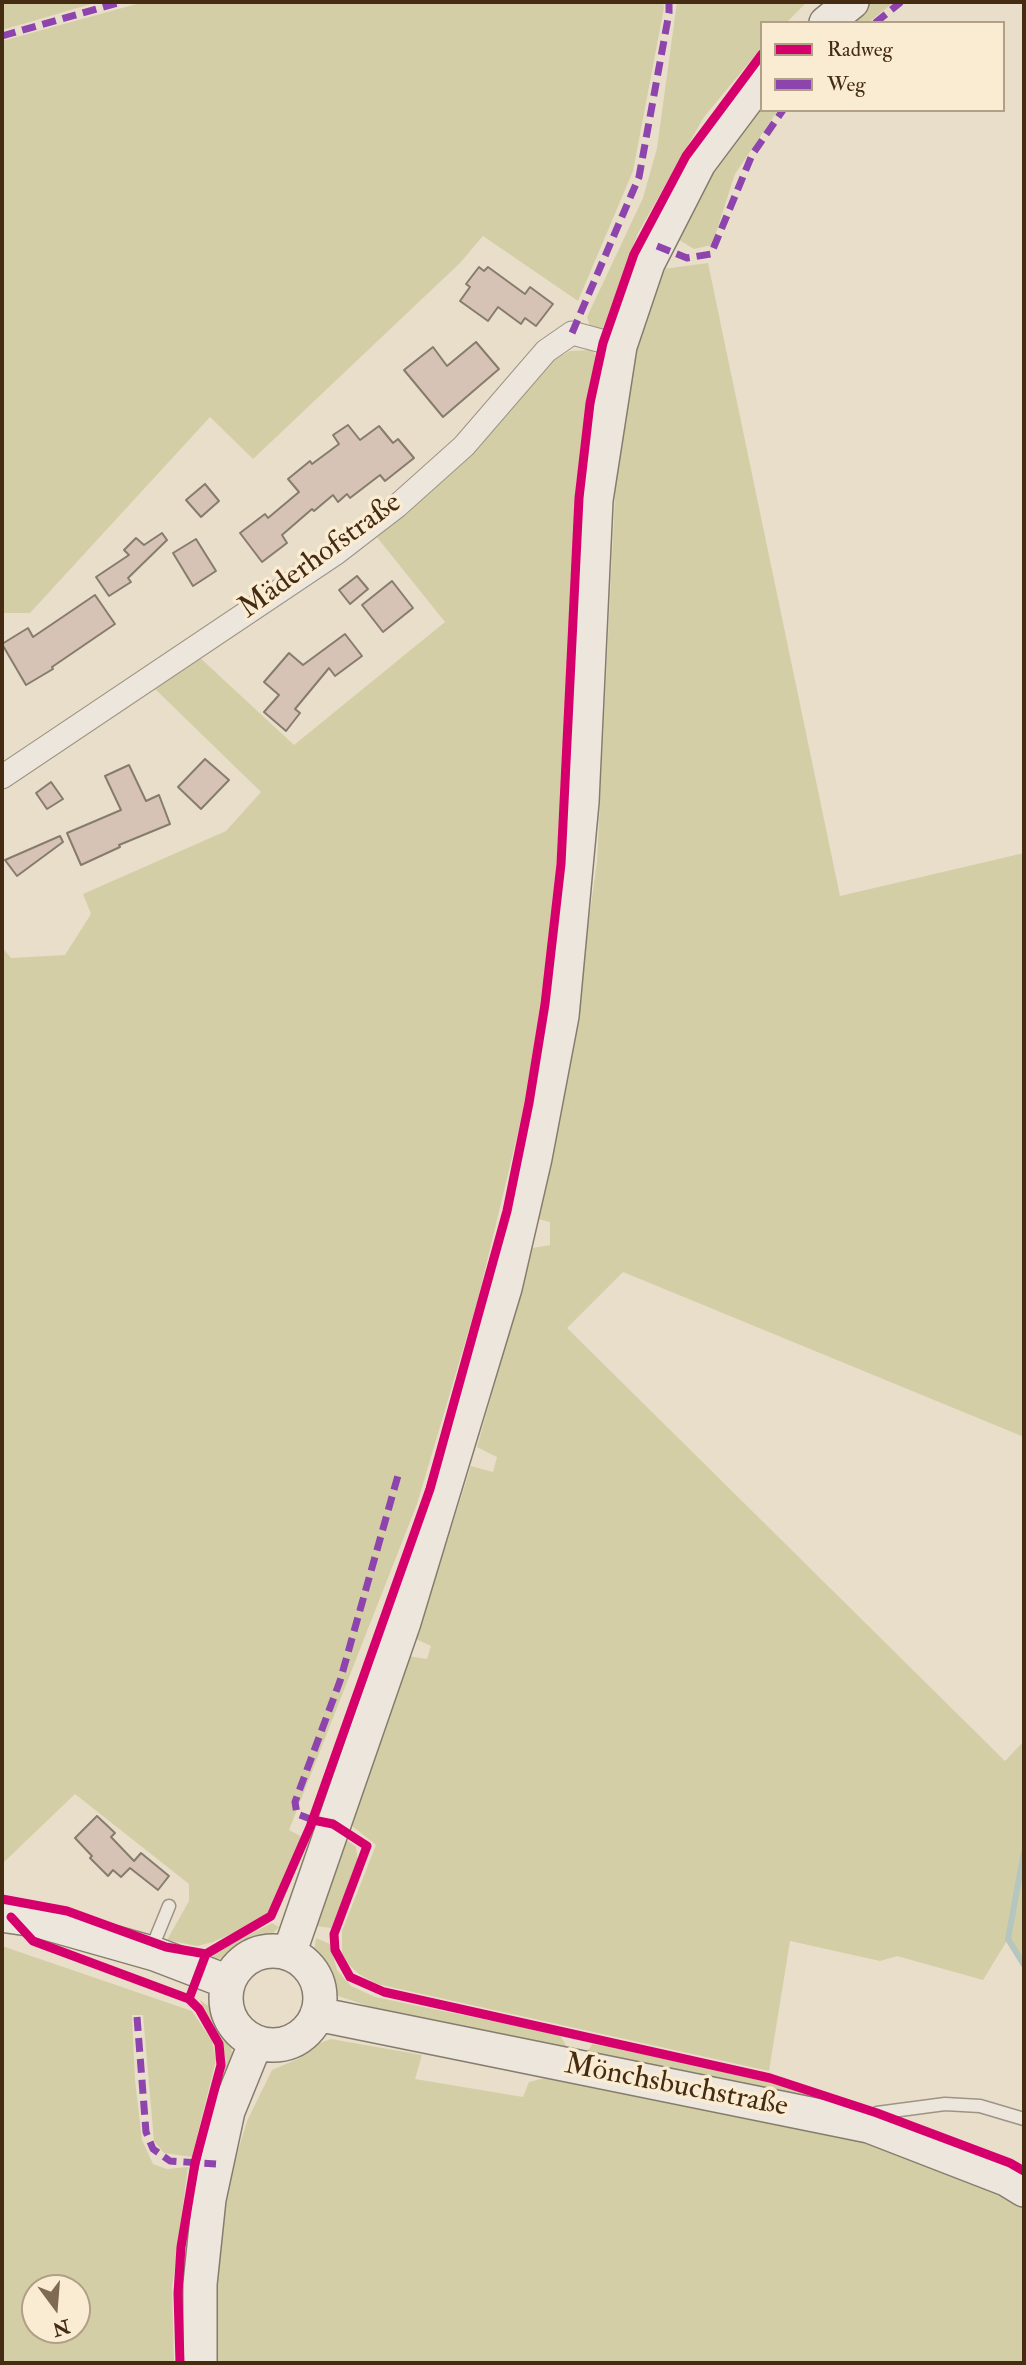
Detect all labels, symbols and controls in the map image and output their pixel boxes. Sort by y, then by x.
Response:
legend [760,21,1005,112]
text: Radweg [827,36,893,63]
text: Weg [827,71,866,98]
street label: Mäderhofstraße [233,486,409,628]
street label: Mönchsbuchstraße [561,2048,791,2126]
north arrow [21,2274,91,2344]
text: N [50,2313,73,2341]

